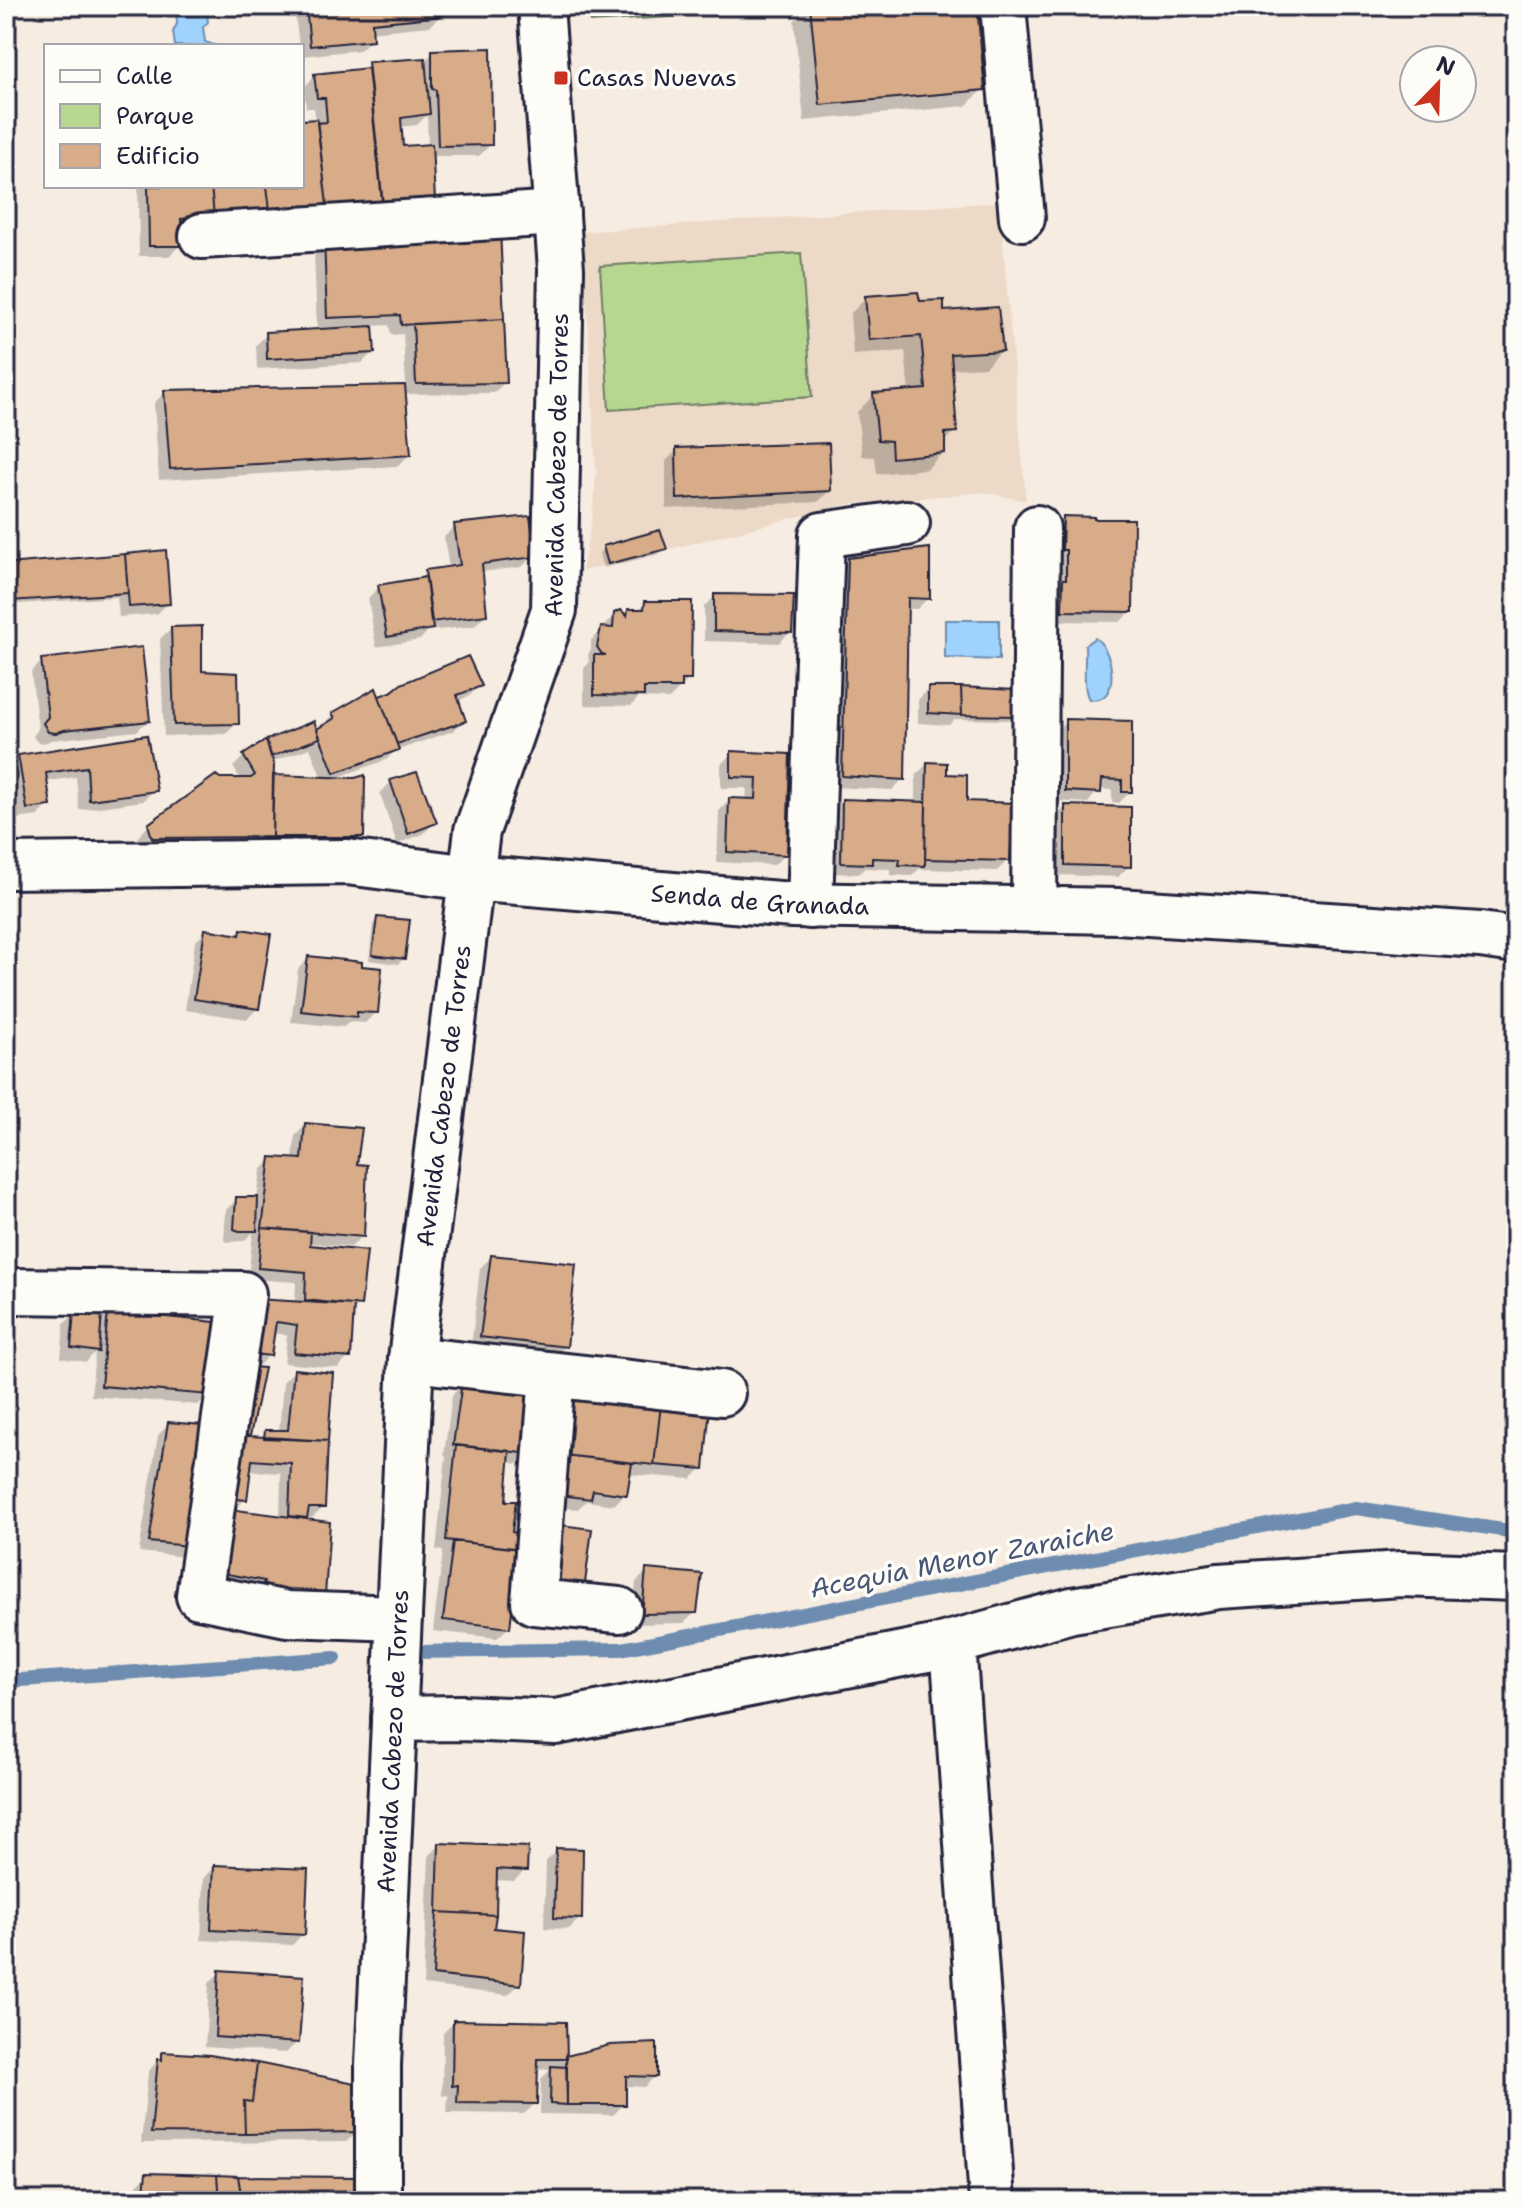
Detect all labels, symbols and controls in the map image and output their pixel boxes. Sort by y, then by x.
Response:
legend [44,44,304,188]
north arrow [1398,44,1478,124]
text: N [1432,49,1459,83]
text: Calle [116,60,173,92]
place label: Casas Nuevas [577,62,737,94]
marker: Casas Nuevas [552,69,570,87]
text: Parque [116,100,195,132]
text: Edificio [116,140,200,172]
street label: Avenida Cabezo de Torres [538,313,576,617]
street label: Senda de Granada [650,877,869,922]
street label: Avenida Cabezo de Torres [409,943,479,1249]
water label: Acequia Menor Zaraiche [807,1512,1117,1606]
street label: Avenida Cabezo de Torres [370,1589,416,1894]

